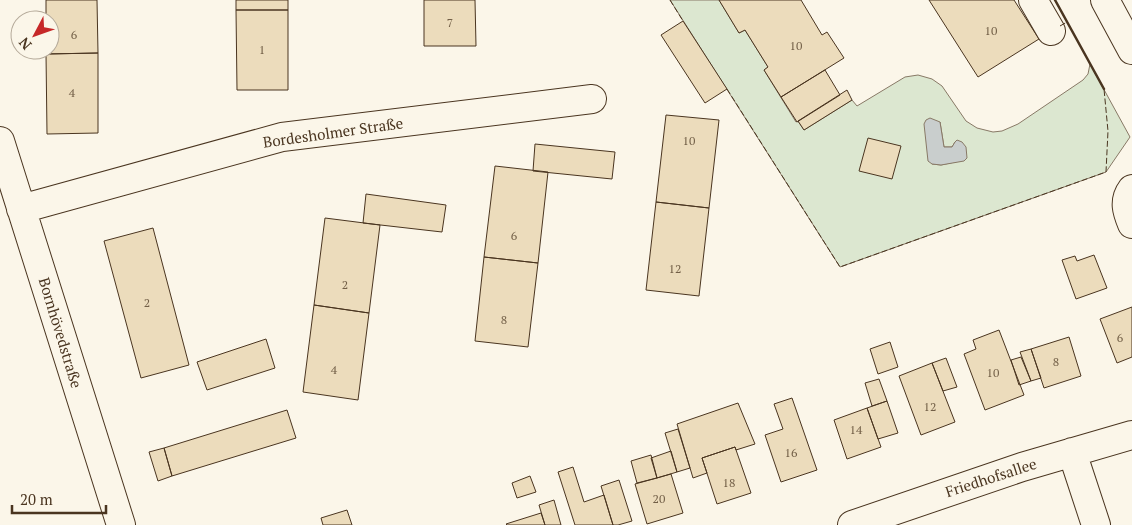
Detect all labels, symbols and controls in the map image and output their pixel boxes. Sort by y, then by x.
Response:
north arrow [10,10,60,60]
house number: 7 [447,15,453,30]
house number: 10 [985,23,997,38]
house number: 6 [71,27,78,42]
text: N [14,33,35,54]
house number: 10 [790,38,802,53]
house number: 1 [259,42,265,57]
house number: 4 [69,85,76,100]
street label: Bordesholmer Straße [262,112,404,152]
house number: 10 [683,133,695,148]
house number: 6 [511,228,518,243]
house number: 12 [669,261,681,276]
street label: Bornhövedstraße [35,275,87,390]
house number: 2 [342,277,348,292]
house number: 2 [144,295,150,310]
house number: 8 [501,312,507,327]
house number: 6 [1117,330,1124,345]
house number: 8 [1053,354,1059,369]
house number: 4 [331,362,338,377]
house number: 10 [987,365,999,380]
house number: 12 [924,399,936,414]
house number: 14 [850,422,863,437]
house number: 16 [785,445,798,460]
street label: Friedhofsallee [943,453,1039,501]
house number: 18 [723,475,735,490]
scale bar [12,482,106,514]
text: 20 m [20,489,53,509]
house number: 20 [653,491,665,506]

